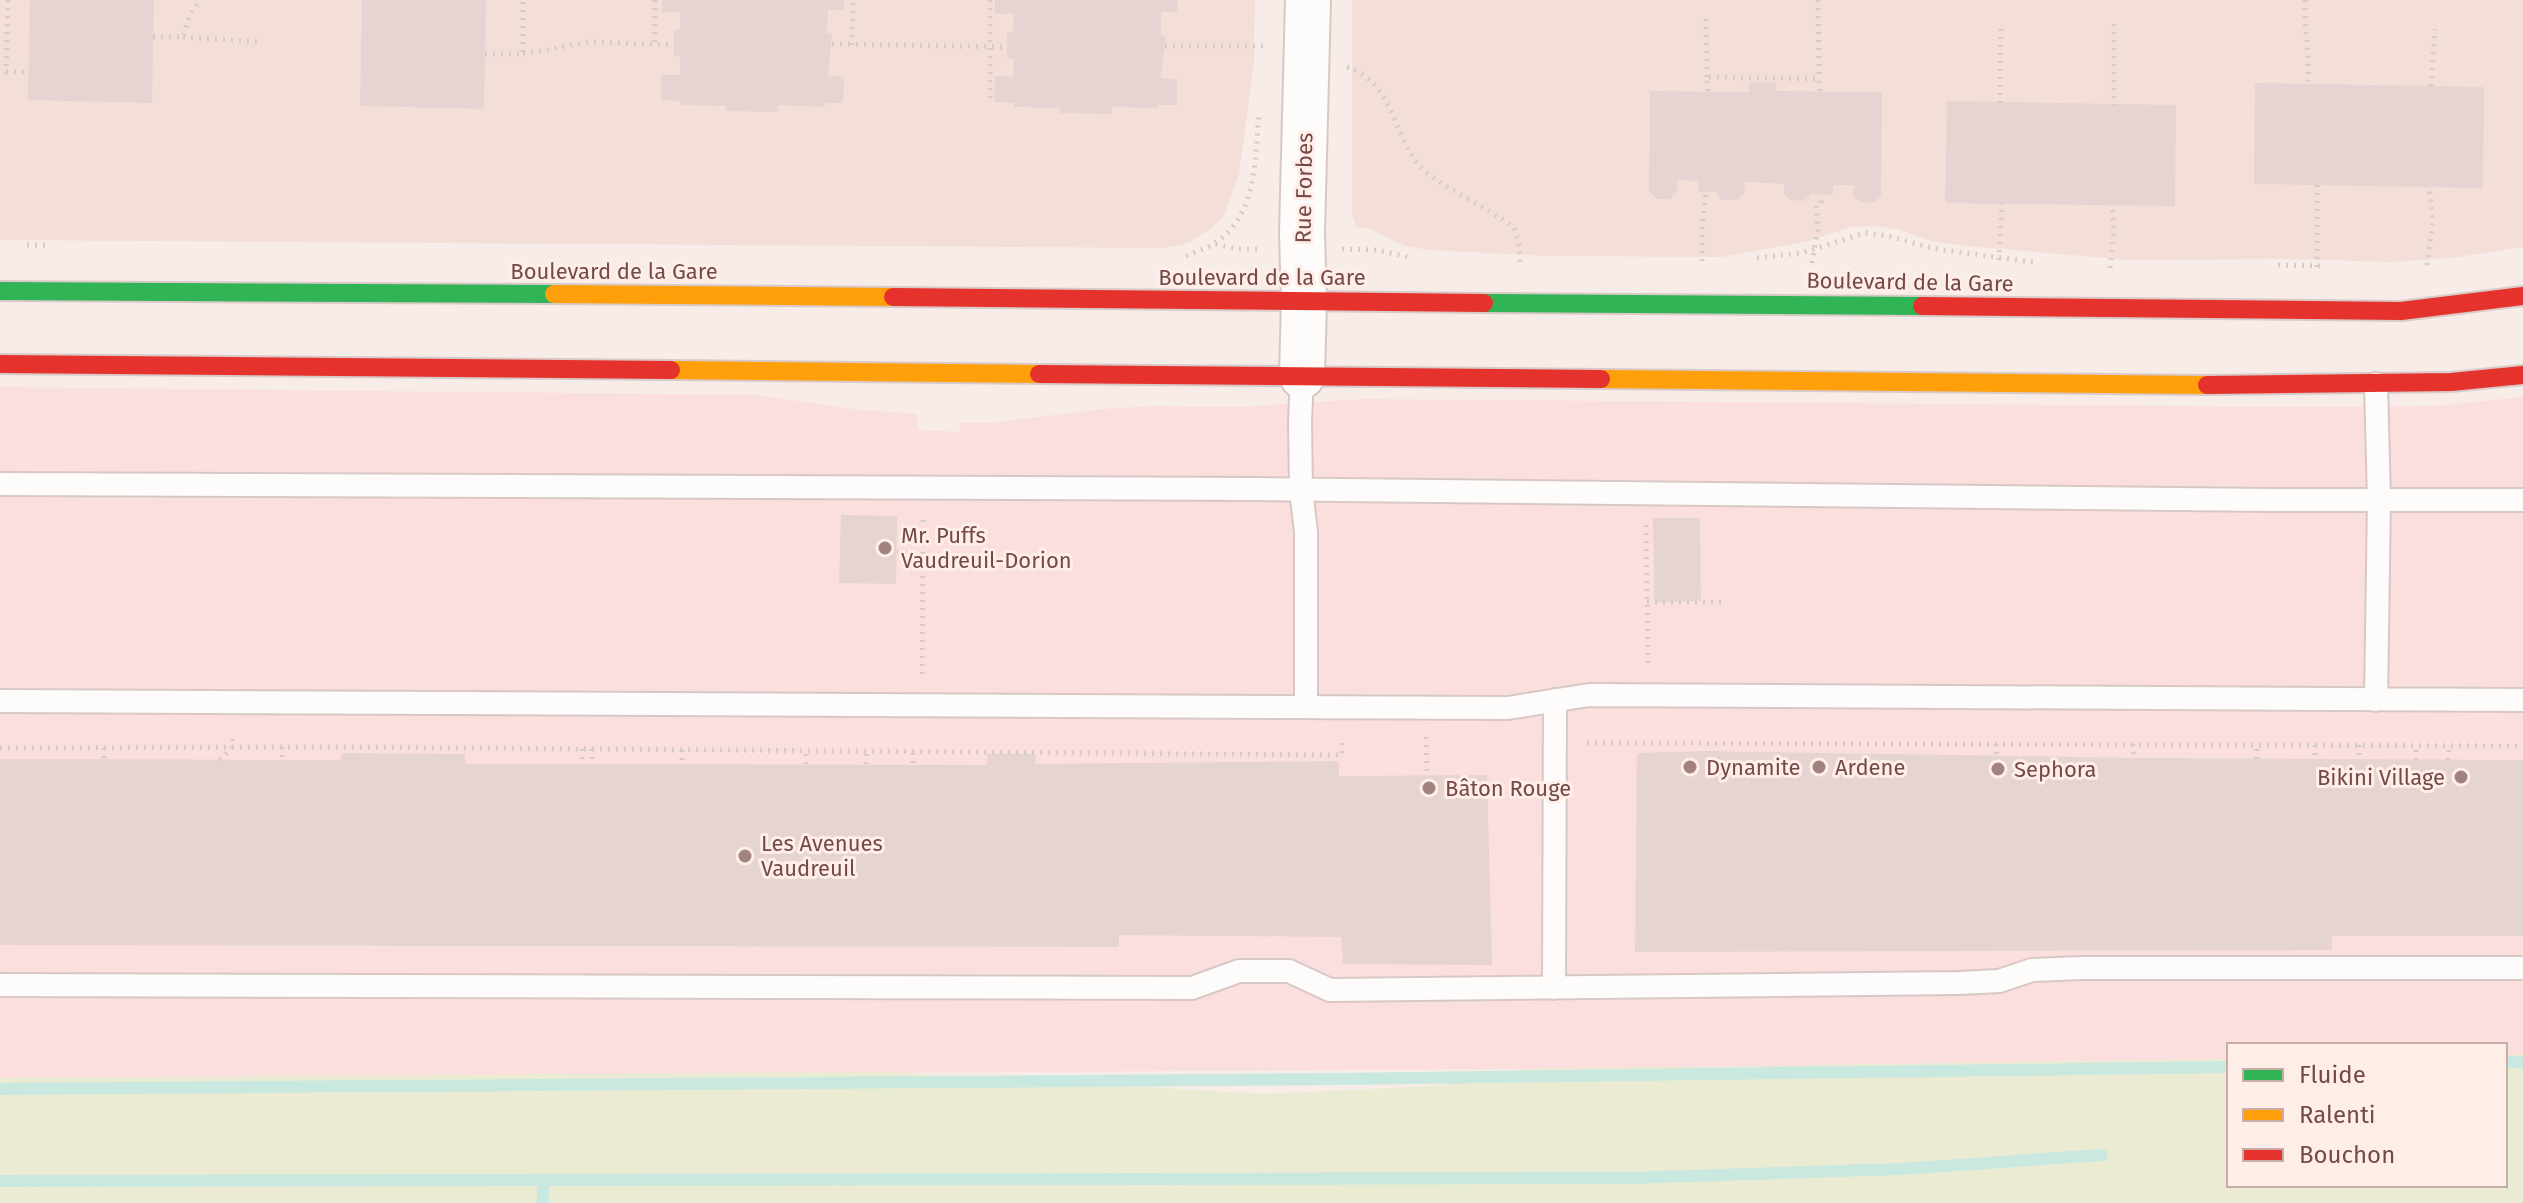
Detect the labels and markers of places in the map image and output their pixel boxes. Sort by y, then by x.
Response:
place label: Mr. Puffs Vaudreuil-Dorion [901,522,1072,574]
marker: Mr. Puffs Vaudreuil-Dorion [876,539,894,557]
place label: Dynamite [1706,754,1801,781]
place label: Ardene [1835,754,1905,781]
place label: Sephora [2014,756,2096,783]
marker: Dynamite [1681,758,1699,776]
marker: Ardene [1810,758,1828,776]
marker: Sephora [1989,760,2007,778]
place label: Bikini Village [2317,764,2445,791]
marker: Bikini Village [2452,768,2470,786]
place label: Bâton Rouge [1445,775,1571,802]
marker: Bâton Rouge [1420,779,1438,797]
place label: Les Avenues Vaudreuil [761,830,883,882]
marker: Les Avenues Vaudreuil [736,847,754,865]

